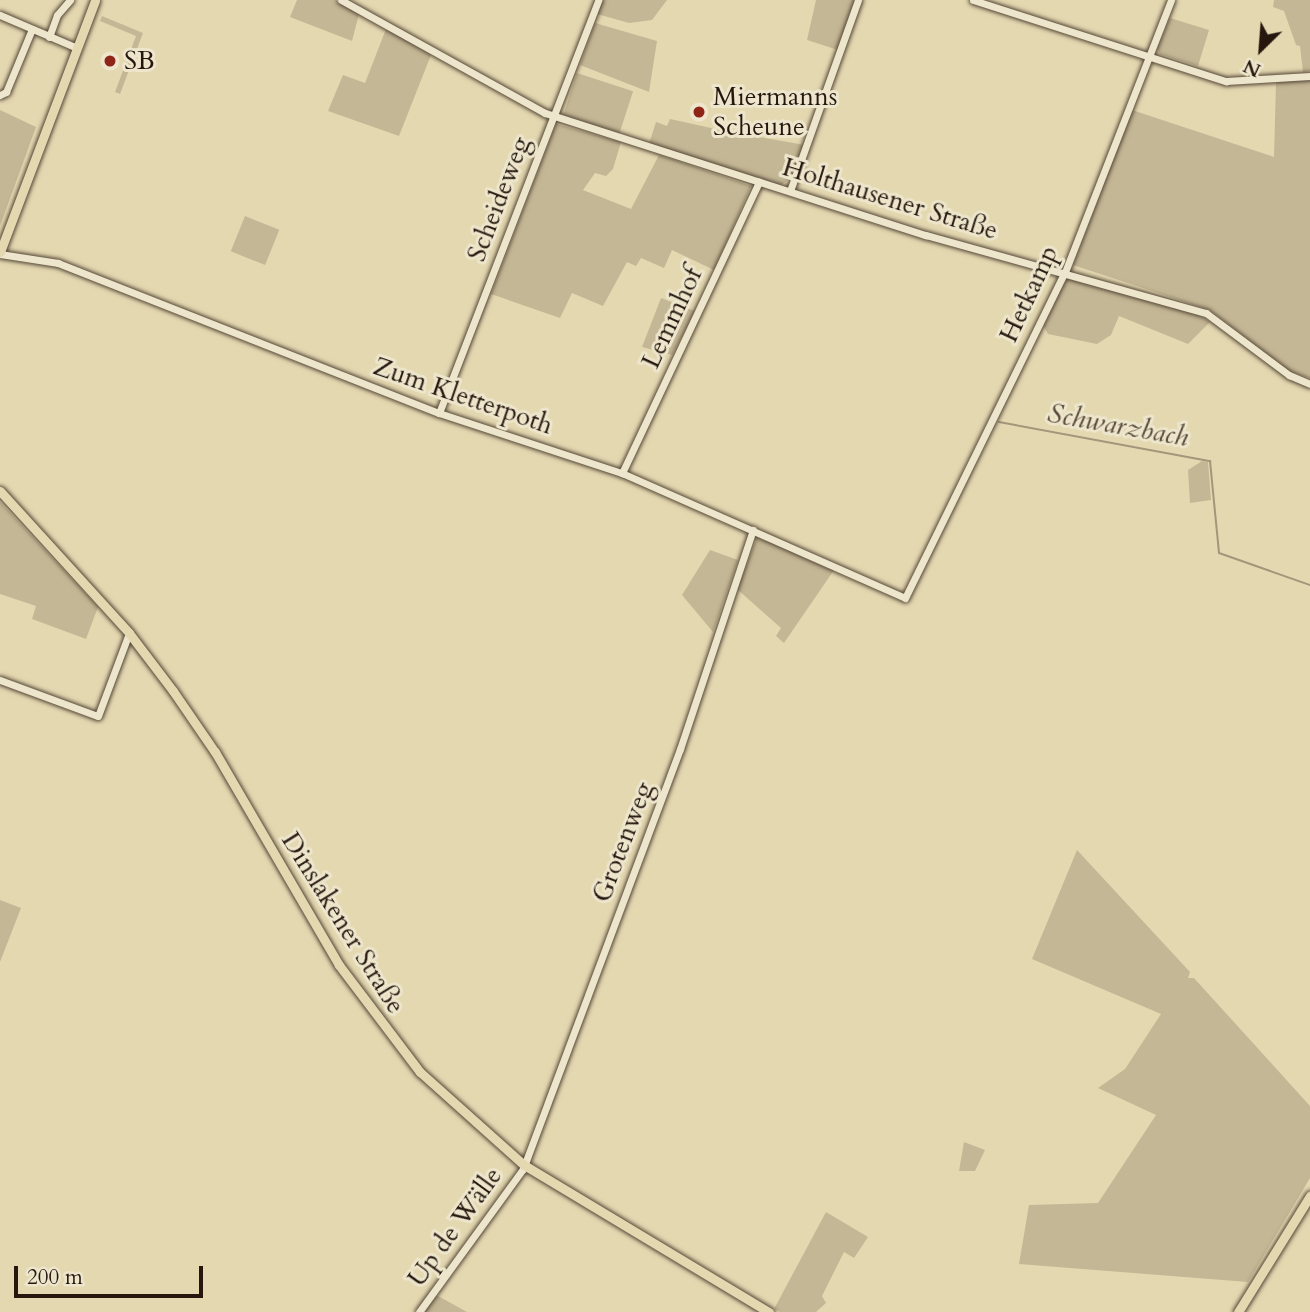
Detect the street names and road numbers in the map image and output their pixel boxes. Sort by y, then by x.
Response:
street label: Scheideweg [461,132,537,266]
street label: Holthausener Straße [779,151,1001,247]
street label: Hetkamp [993,241,1065,347]
street label: Lemmhof [635,263,709,373]
street label: Zum Kletterpoth [369,351,557,441]
street label: Grotenweg [586,778,660,906]
street label: Dinslakener Straße [275,827,411,1019]
street label: Up de Wälle [401,1161,509,1293]

